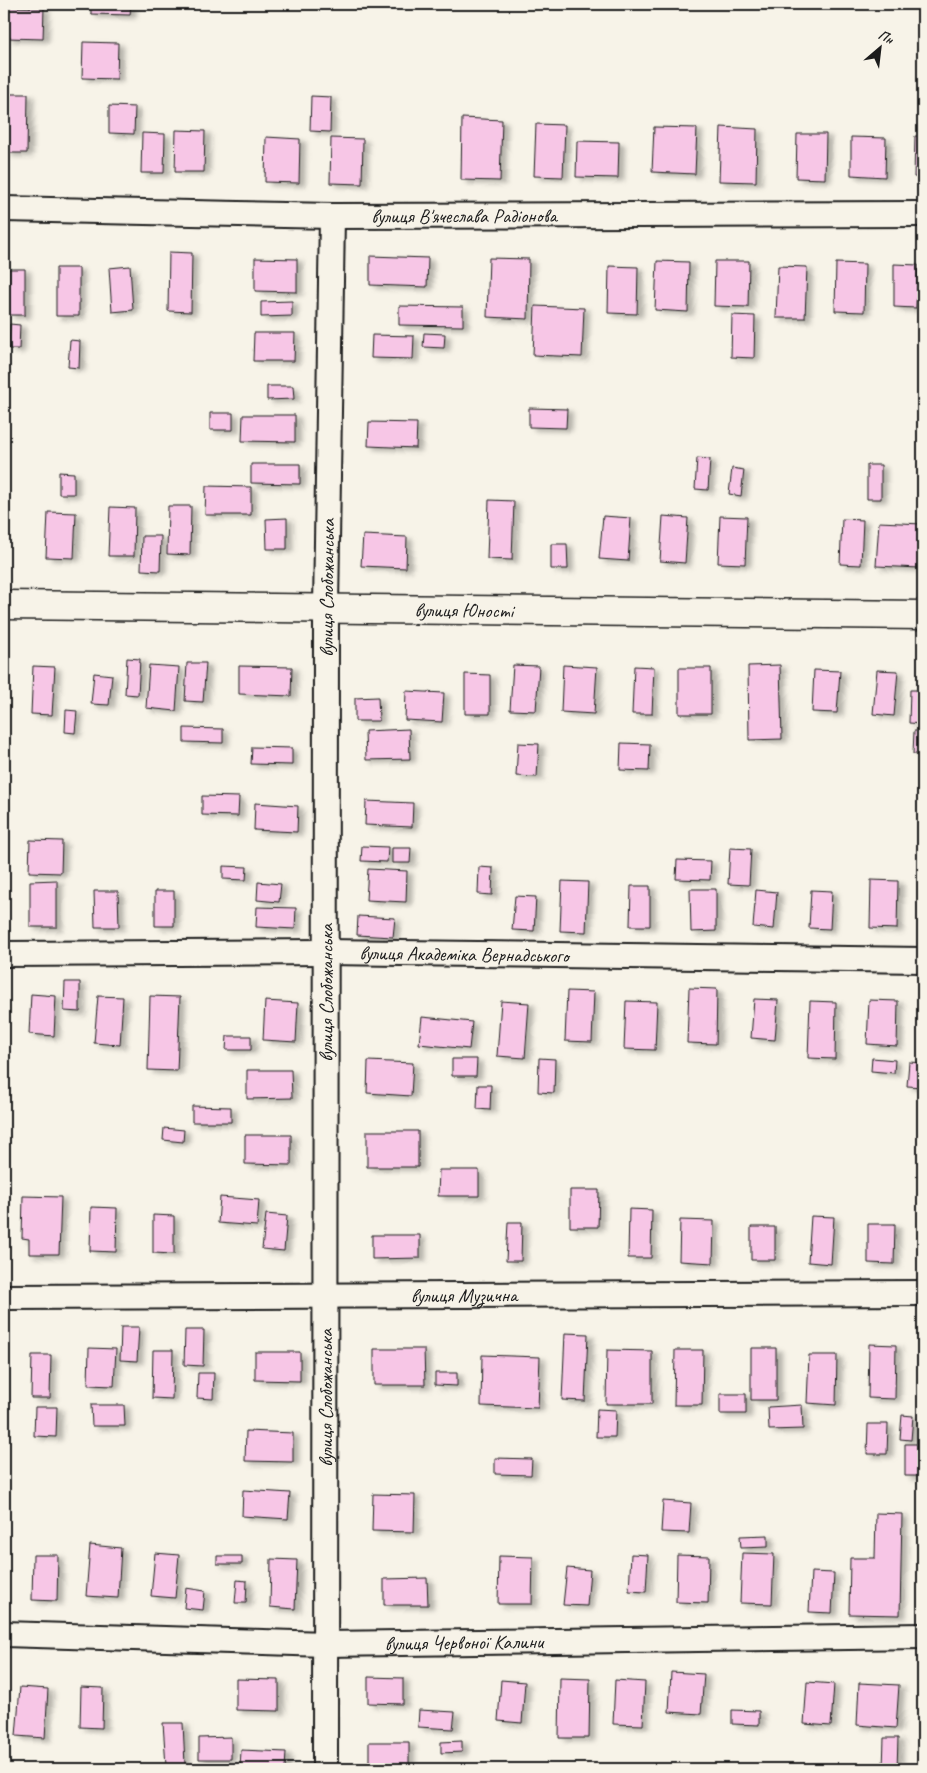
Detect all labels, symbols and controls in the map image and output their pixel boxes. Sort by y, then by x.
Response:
north arrow [854,22,904,72]
text: Пн [875,26,897,48]
street label: вулиця В'ячеслава Радіонова [371,203,558,229]
street label: вулиця Слобожанська [314,517,340,657]
street label: вулиця Юності [414,597,516,624]
street label: вулиця Слобожанська [314,923,339,1062]
street label: вулиця Академіка Вернадського [359,940,571,968]
street label: вулиця Музична [411,1283,519,1309]
street label: вулиця Слобожанська [313,1328,338,1467]
street label: вулиця Червоної Калини [385,1629,545,1656]

